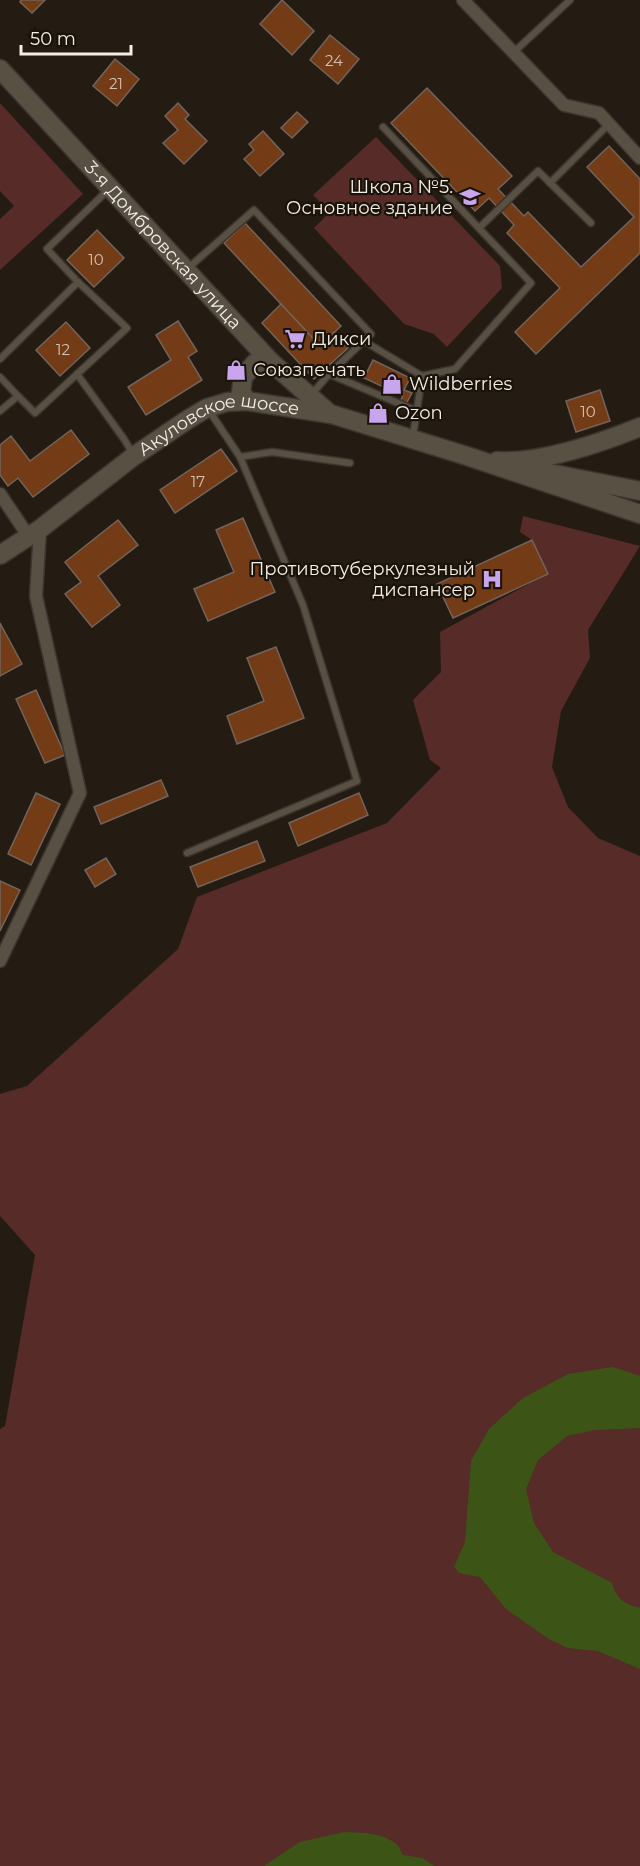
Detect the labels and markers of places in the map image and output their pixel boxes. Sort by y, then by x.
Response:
place label: Школа №5. Основное здание [286,176,453,219]
school or university icon: Школа №5. Основное здание [458,185,482,209]
supermarket icon: Дикси [283,327,307,351]
place label: Дикси [312,328,371,350]
shop icon: Союзпечать [224,358,248,382]
place label: Союзпечать [253,359,365,381]
shop icon: Wildberries [380,372,404,396]
place label: Wildberries [409,373,513,395]
shop icon: Ozon [366,401,390,425]
place label: Ozon [395,402,443,424]
place label: Противотуберкулезный диспансер [250,558,475,601]
hospital icon: Противотуберкулезный диспансер [480,567,504,591]

